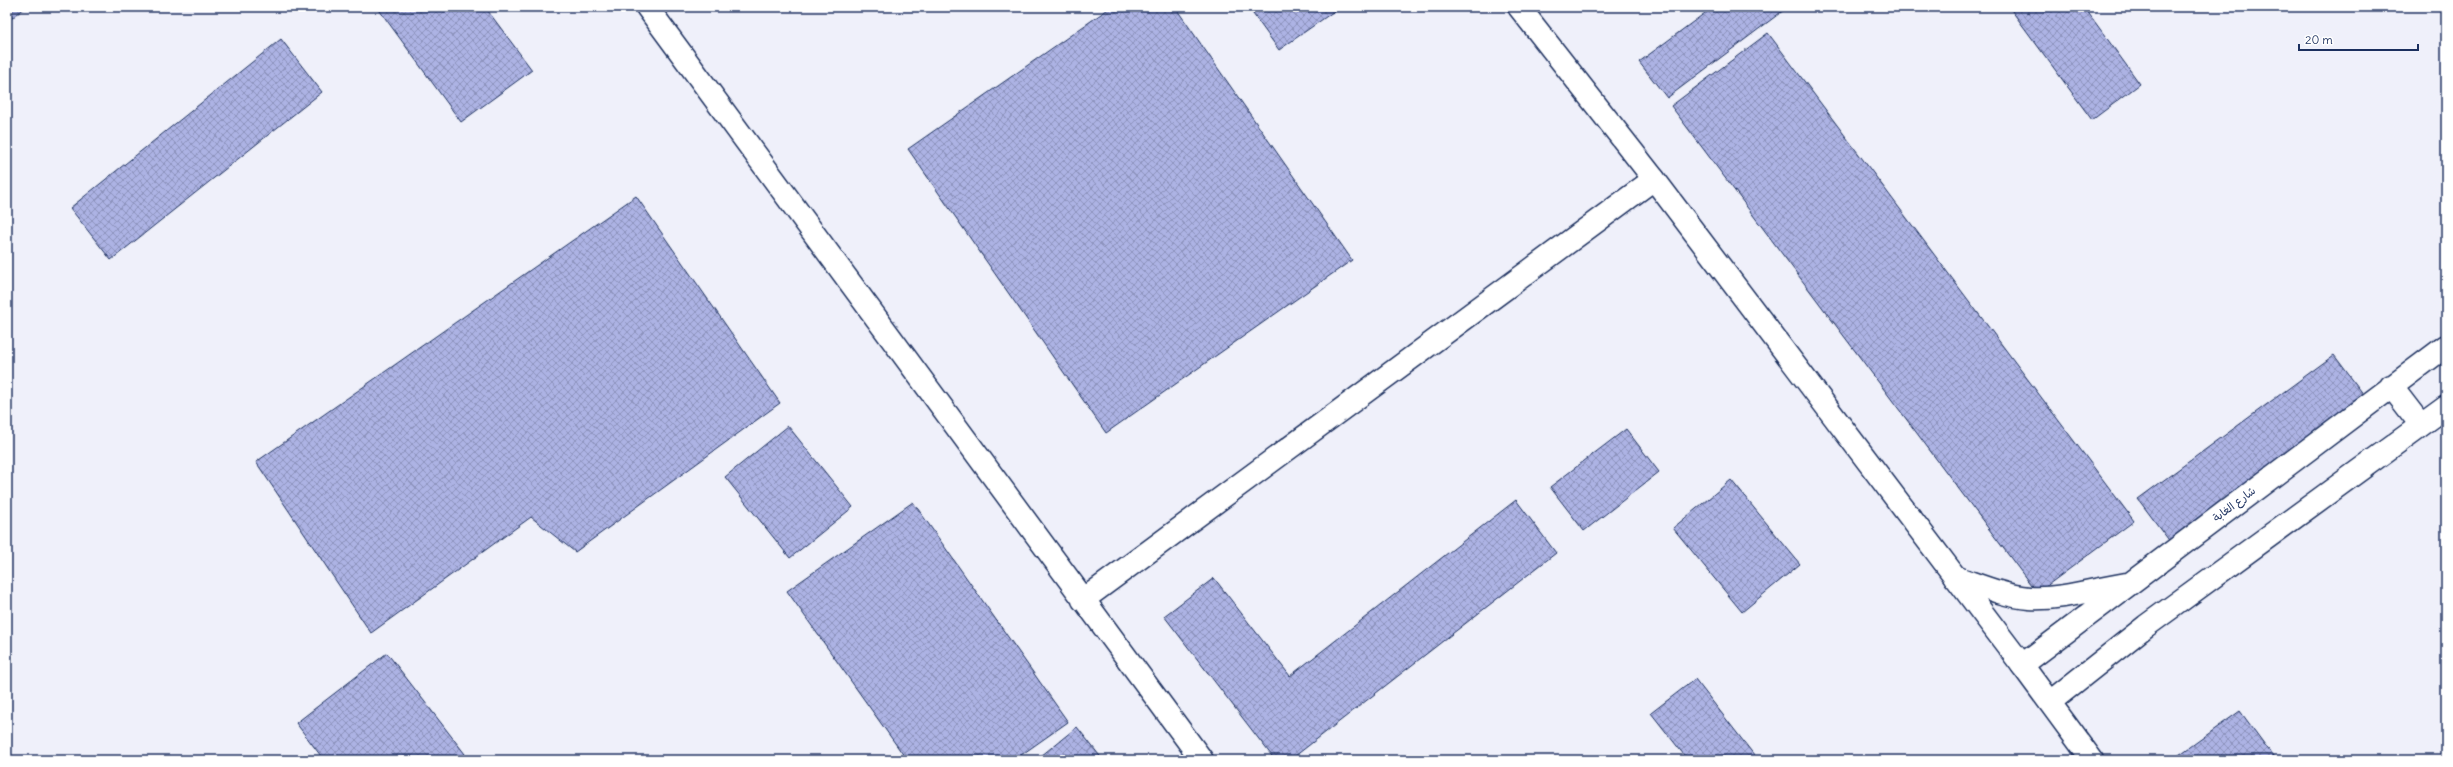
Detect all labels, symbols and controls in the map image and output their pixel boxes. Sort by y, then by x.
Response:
scale bar [2299,26,2418,52]
text: 20 m [2305,32,2333,47]
street label: شارع الغابة [2210,483,2259,526]

